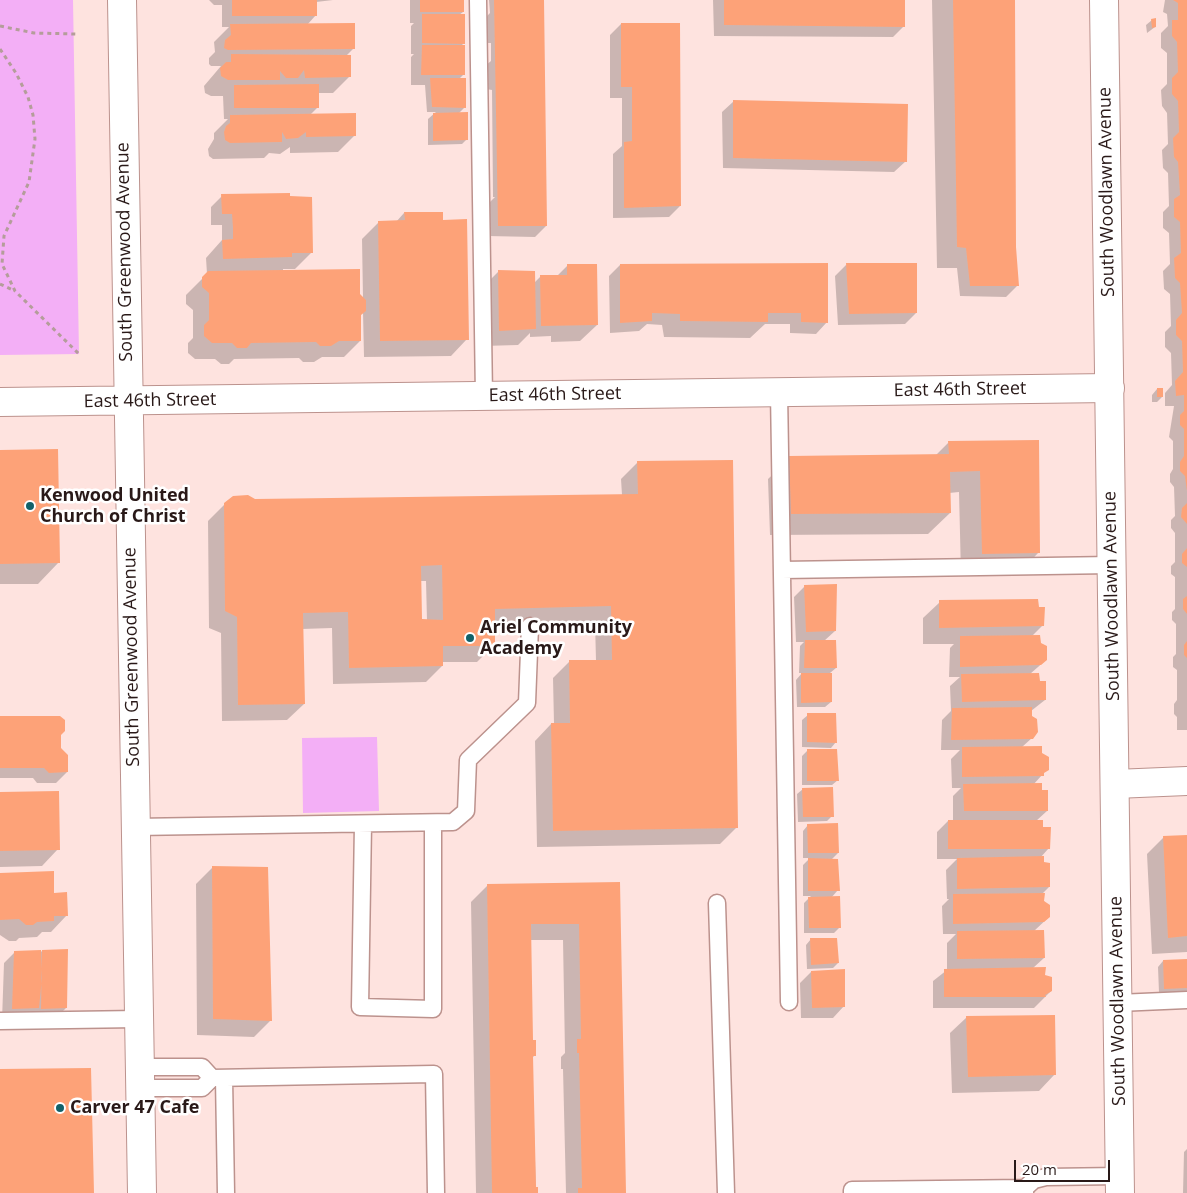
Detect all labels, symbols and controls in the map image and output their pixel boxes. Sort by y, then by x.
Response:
street label: South Woodlawn Avenue [1094,87,1120,297]
street label: South Greenwood Avenue [112,142,138,362]
street label: East 46th Street [893,378,1027,402]
street label: East 46th Street [488,383,622,407]
street label: East 46th Street [83,389,217,413]
place label: Kenwood United Church of Christ [40,485,189,528]
street label: South Woodlawn Avenue [1099,491,1125,701]
marker: Kenwood United Church of Christ [24,500,36,512]
street label: South Greenwood Avenue [119,547,145,767]
place label: Ariel Community Academy [480,617,632,660]
marker: Ariel Community Academy [464,632,476,644]
street label: South Woodlawn Avenue [1105,896,1131,1106]
place label: Carver 47 Cafe [70,1097,199,1119]
marker: Carver 47 Cafe [54,1102,66,1114]
scale bar [1017,1150,1113,1182]
text: 20 m [1022,1159,1057,1179]

